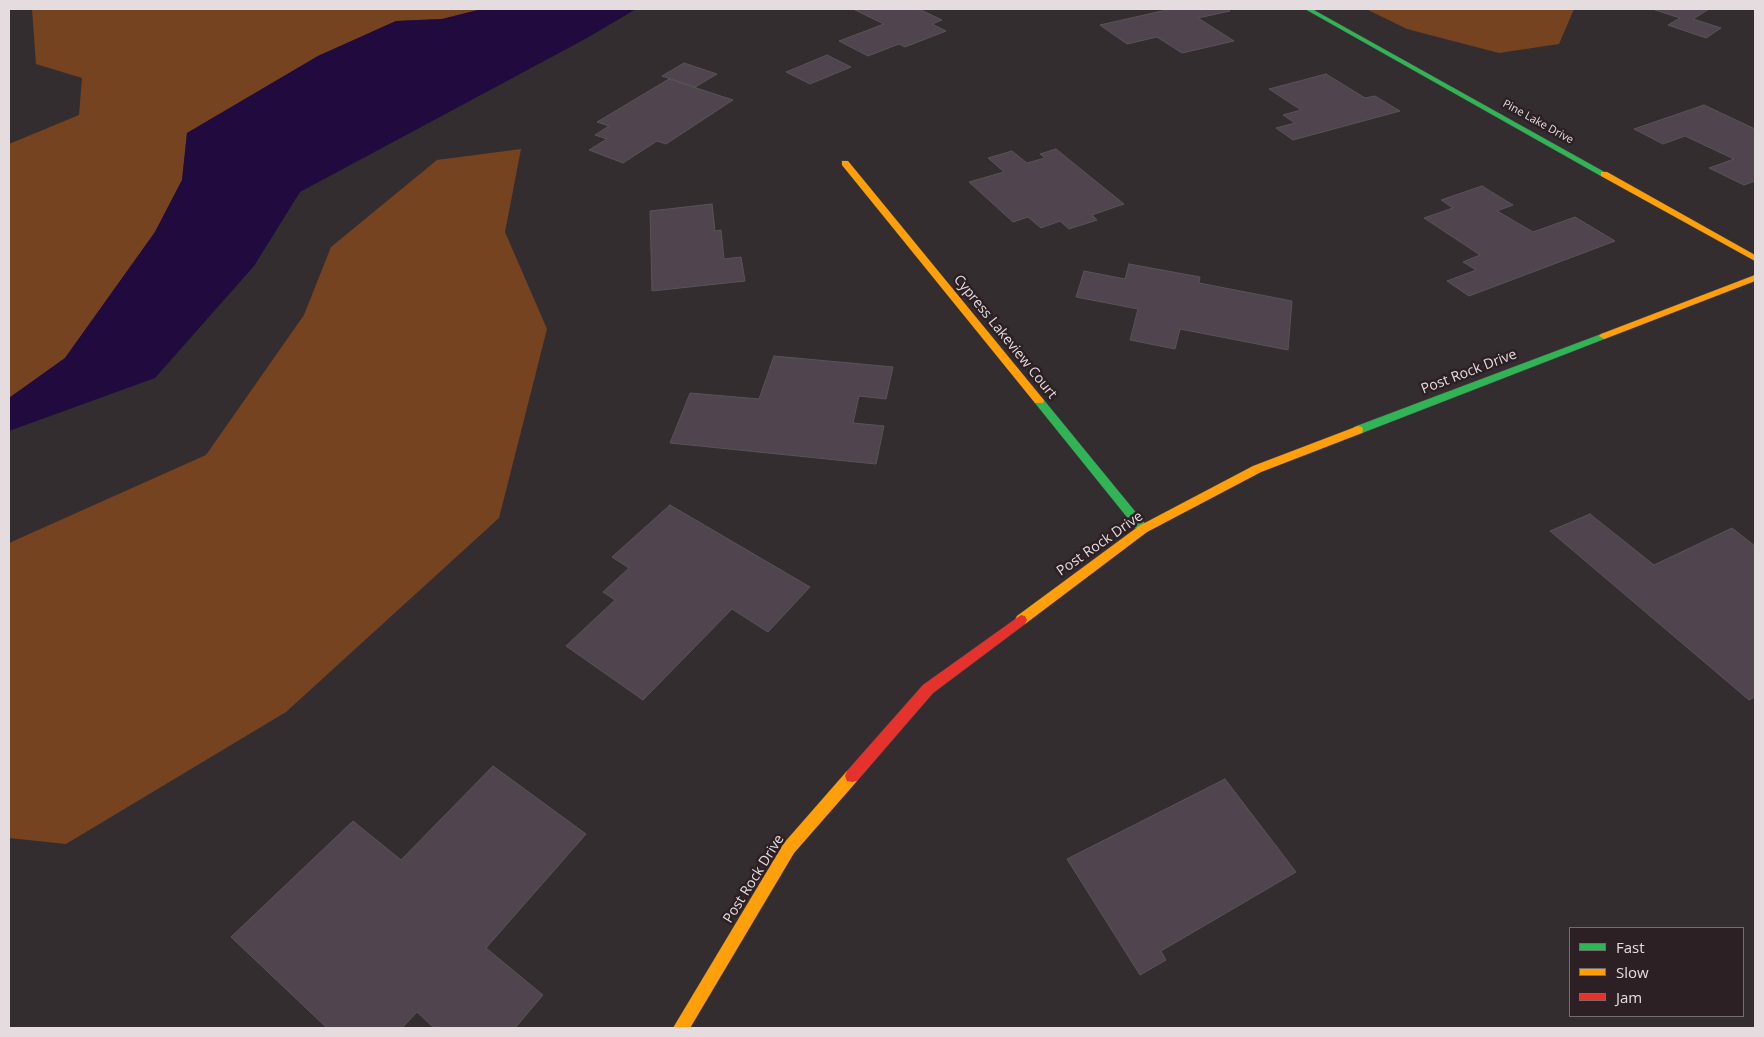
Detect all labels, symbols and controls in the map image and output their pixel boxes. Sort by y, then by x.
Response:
street label: Pine Lake Drive [1500,97,1576,147]
street label: Cypress Lakeview Court [950,272,1060,402]
street label: Post Rock Drive [1419,346,1519,398]
street label: Post Rock Drive [1054,508,1146,580]
street label: Post Rock Drive [720,832,788,926]
legend [1569,927,1744,1017]
text: Fast [1616,937,1645,957]
text: Slow [1616,962,1649,982]
text: Jam [1616,987,1642,1007]

